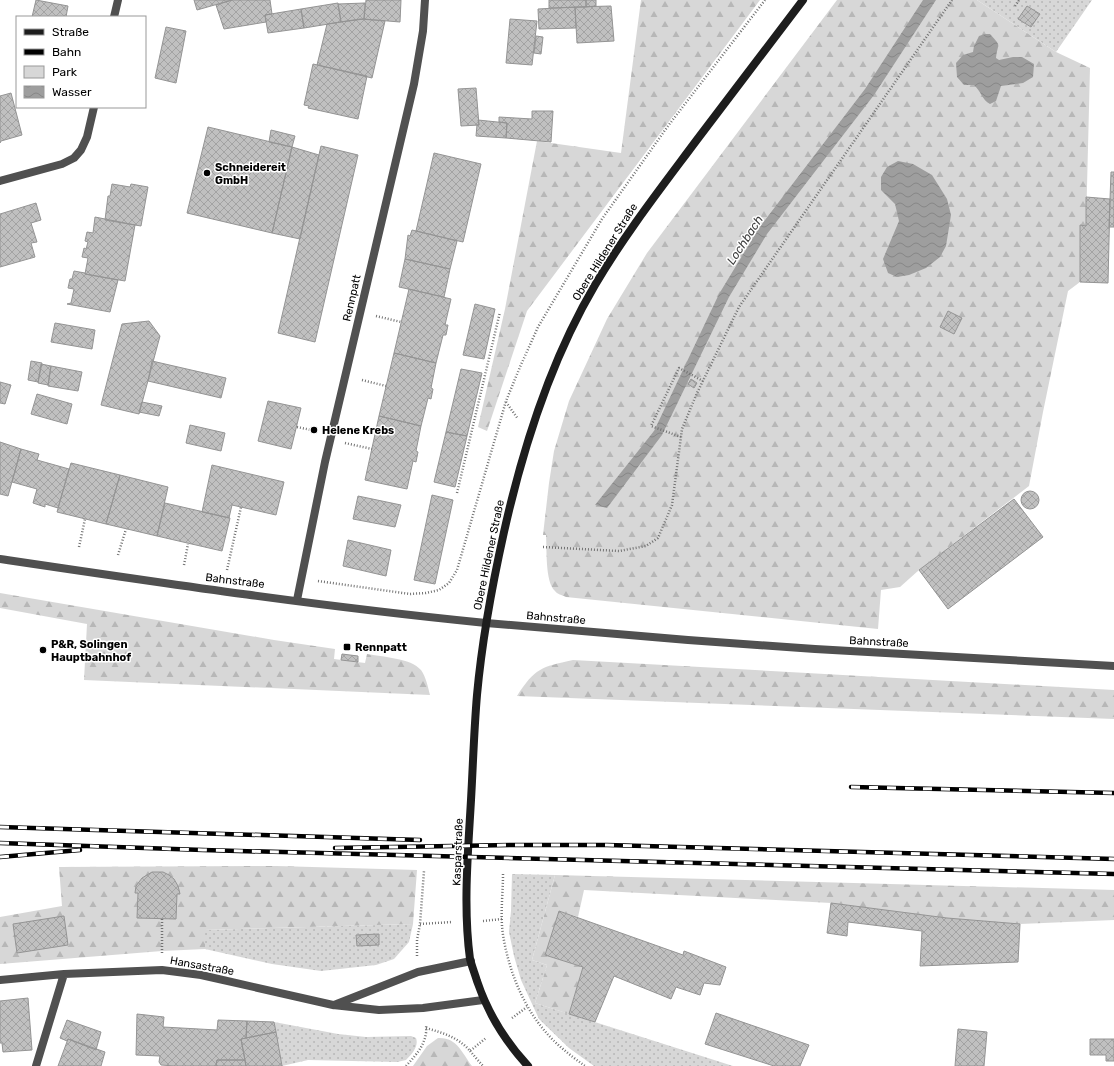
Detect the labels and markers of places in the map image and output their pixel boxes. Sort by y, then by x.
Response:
place label: Schneidereit GmbH [215,161,286,187]
marker: Schneidereit GmbH [202,168,212,178]
place label: Helene Krebs [322,424,394,437]
marker: Helene Krebs [309,425,319,435]
place label: P&R, Solingen Hauptbahnhof [51,638,131,664]
place label: Rennpatt [355,641,407,654]
marker: Rennpatt [342,642,352,652]
marker: P&R, Solingen Hauptbahnhof [38,645,48,655]

